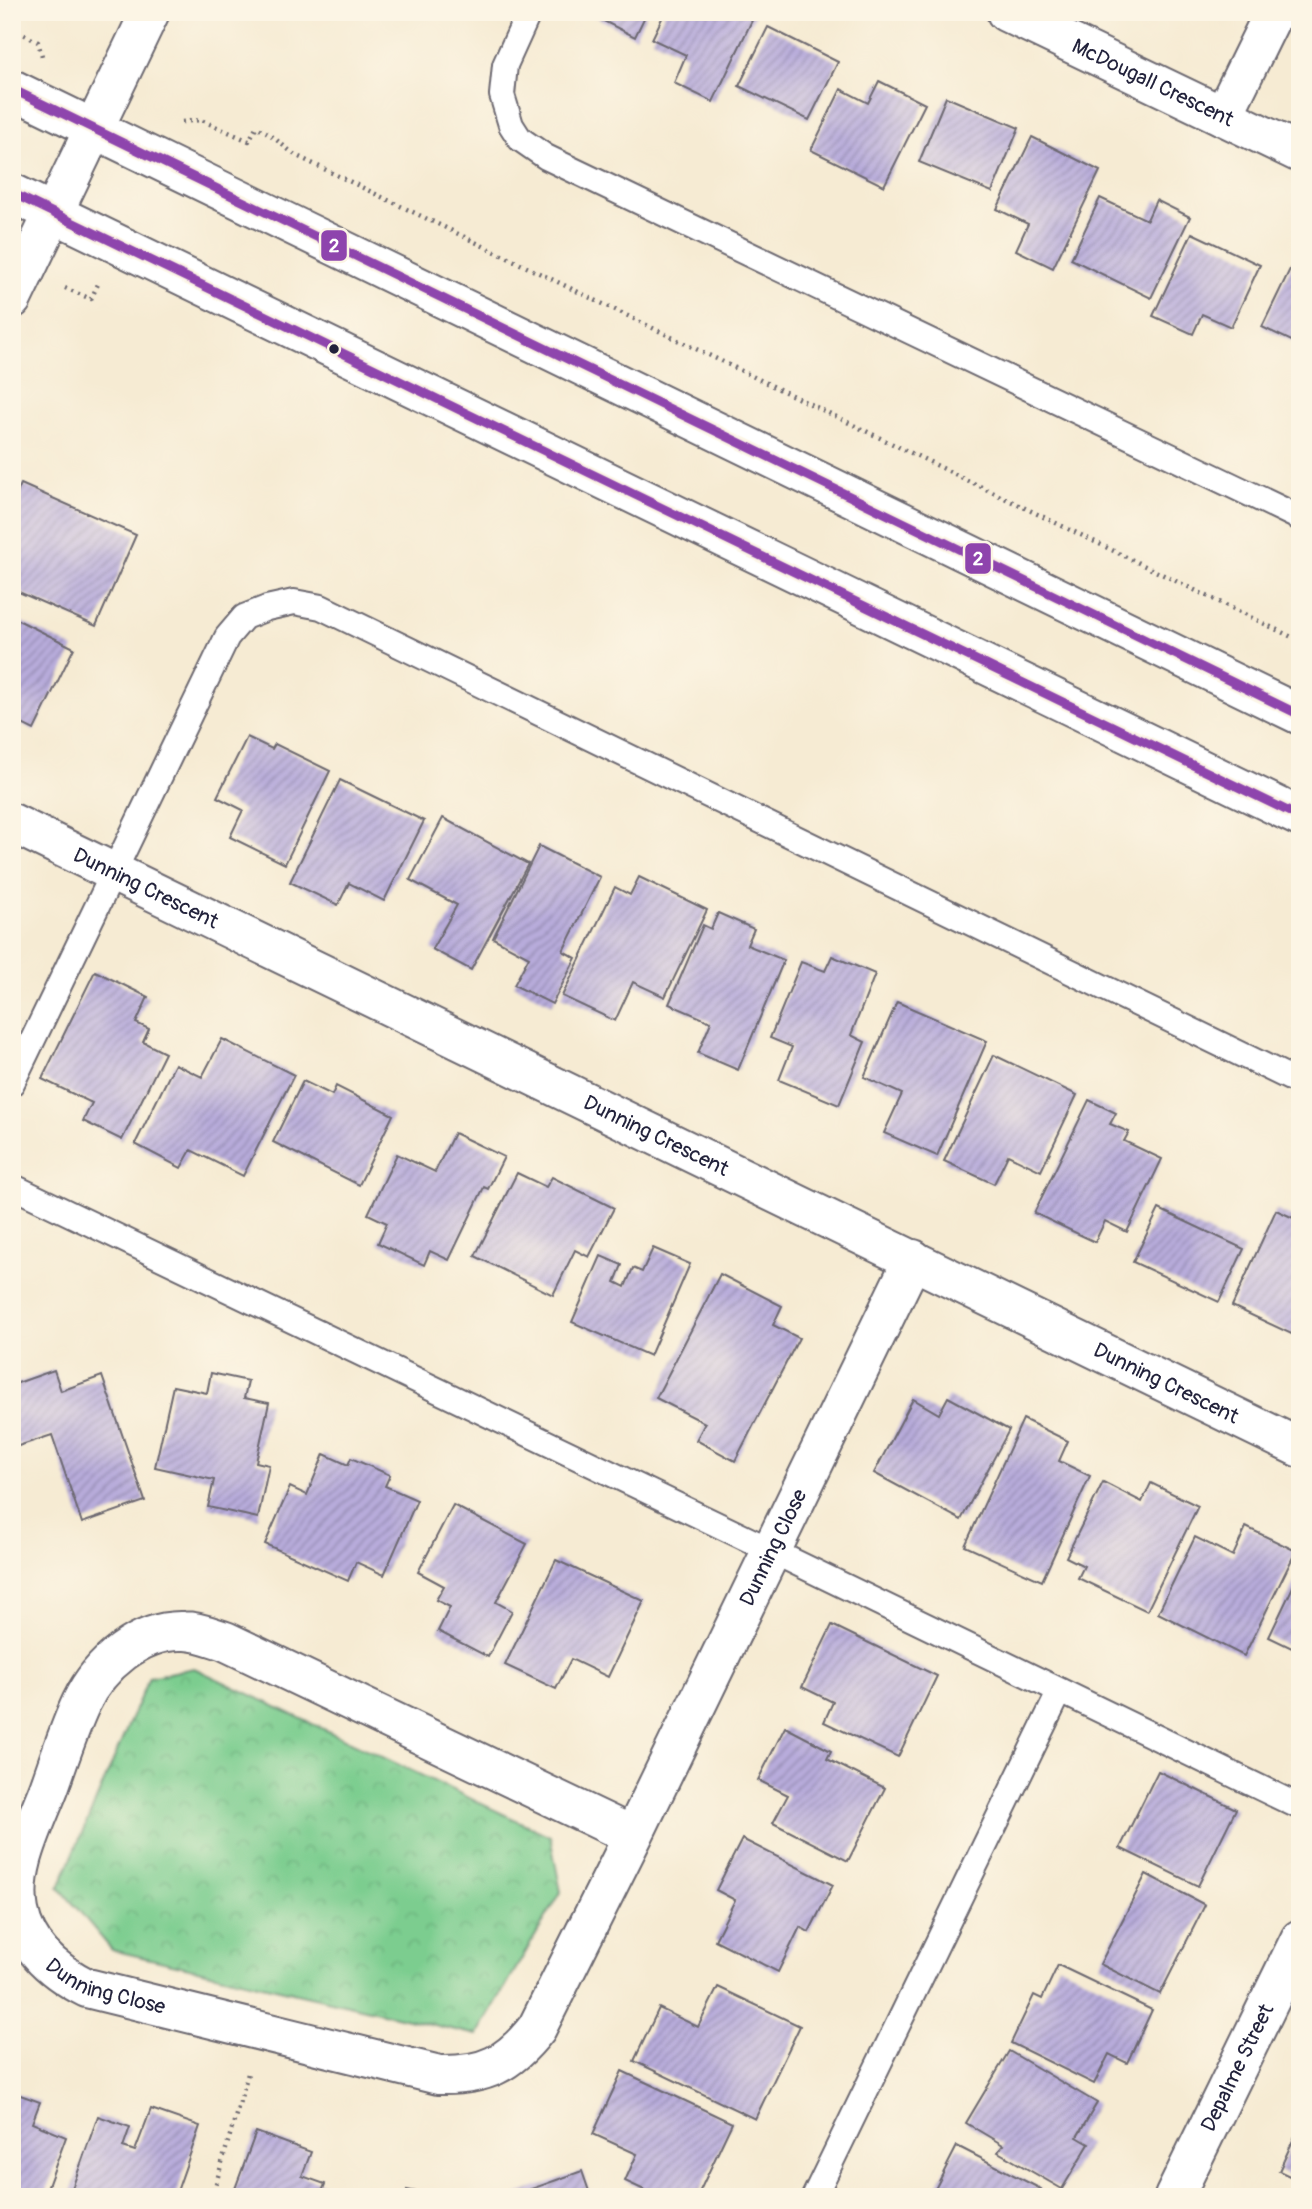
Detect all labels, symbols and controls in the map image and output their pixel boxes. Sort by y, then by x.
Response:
street label: McDougall Crescent [1068,32,1239,133]
line badge: 2 [320,229,348,262]
text: 2 [329,234,340,258]
unlabelled marker [327,342,341,356]
line badge: 2 [964,542,992,575]
text: 2 [973,547,984,571]
street label: Dunning Crescent [69,841,224,935]
street label: Dunning Crescent [579,1089,734,1183]
street label: Dunning Crescent [1089,1336,1244,1430]
street label: Dunning Close [733,1484,813,1610]
street label: Dunning Close [40,1952,169,2021]
street label: Depalme Street [1195,1999,1280,2136]

